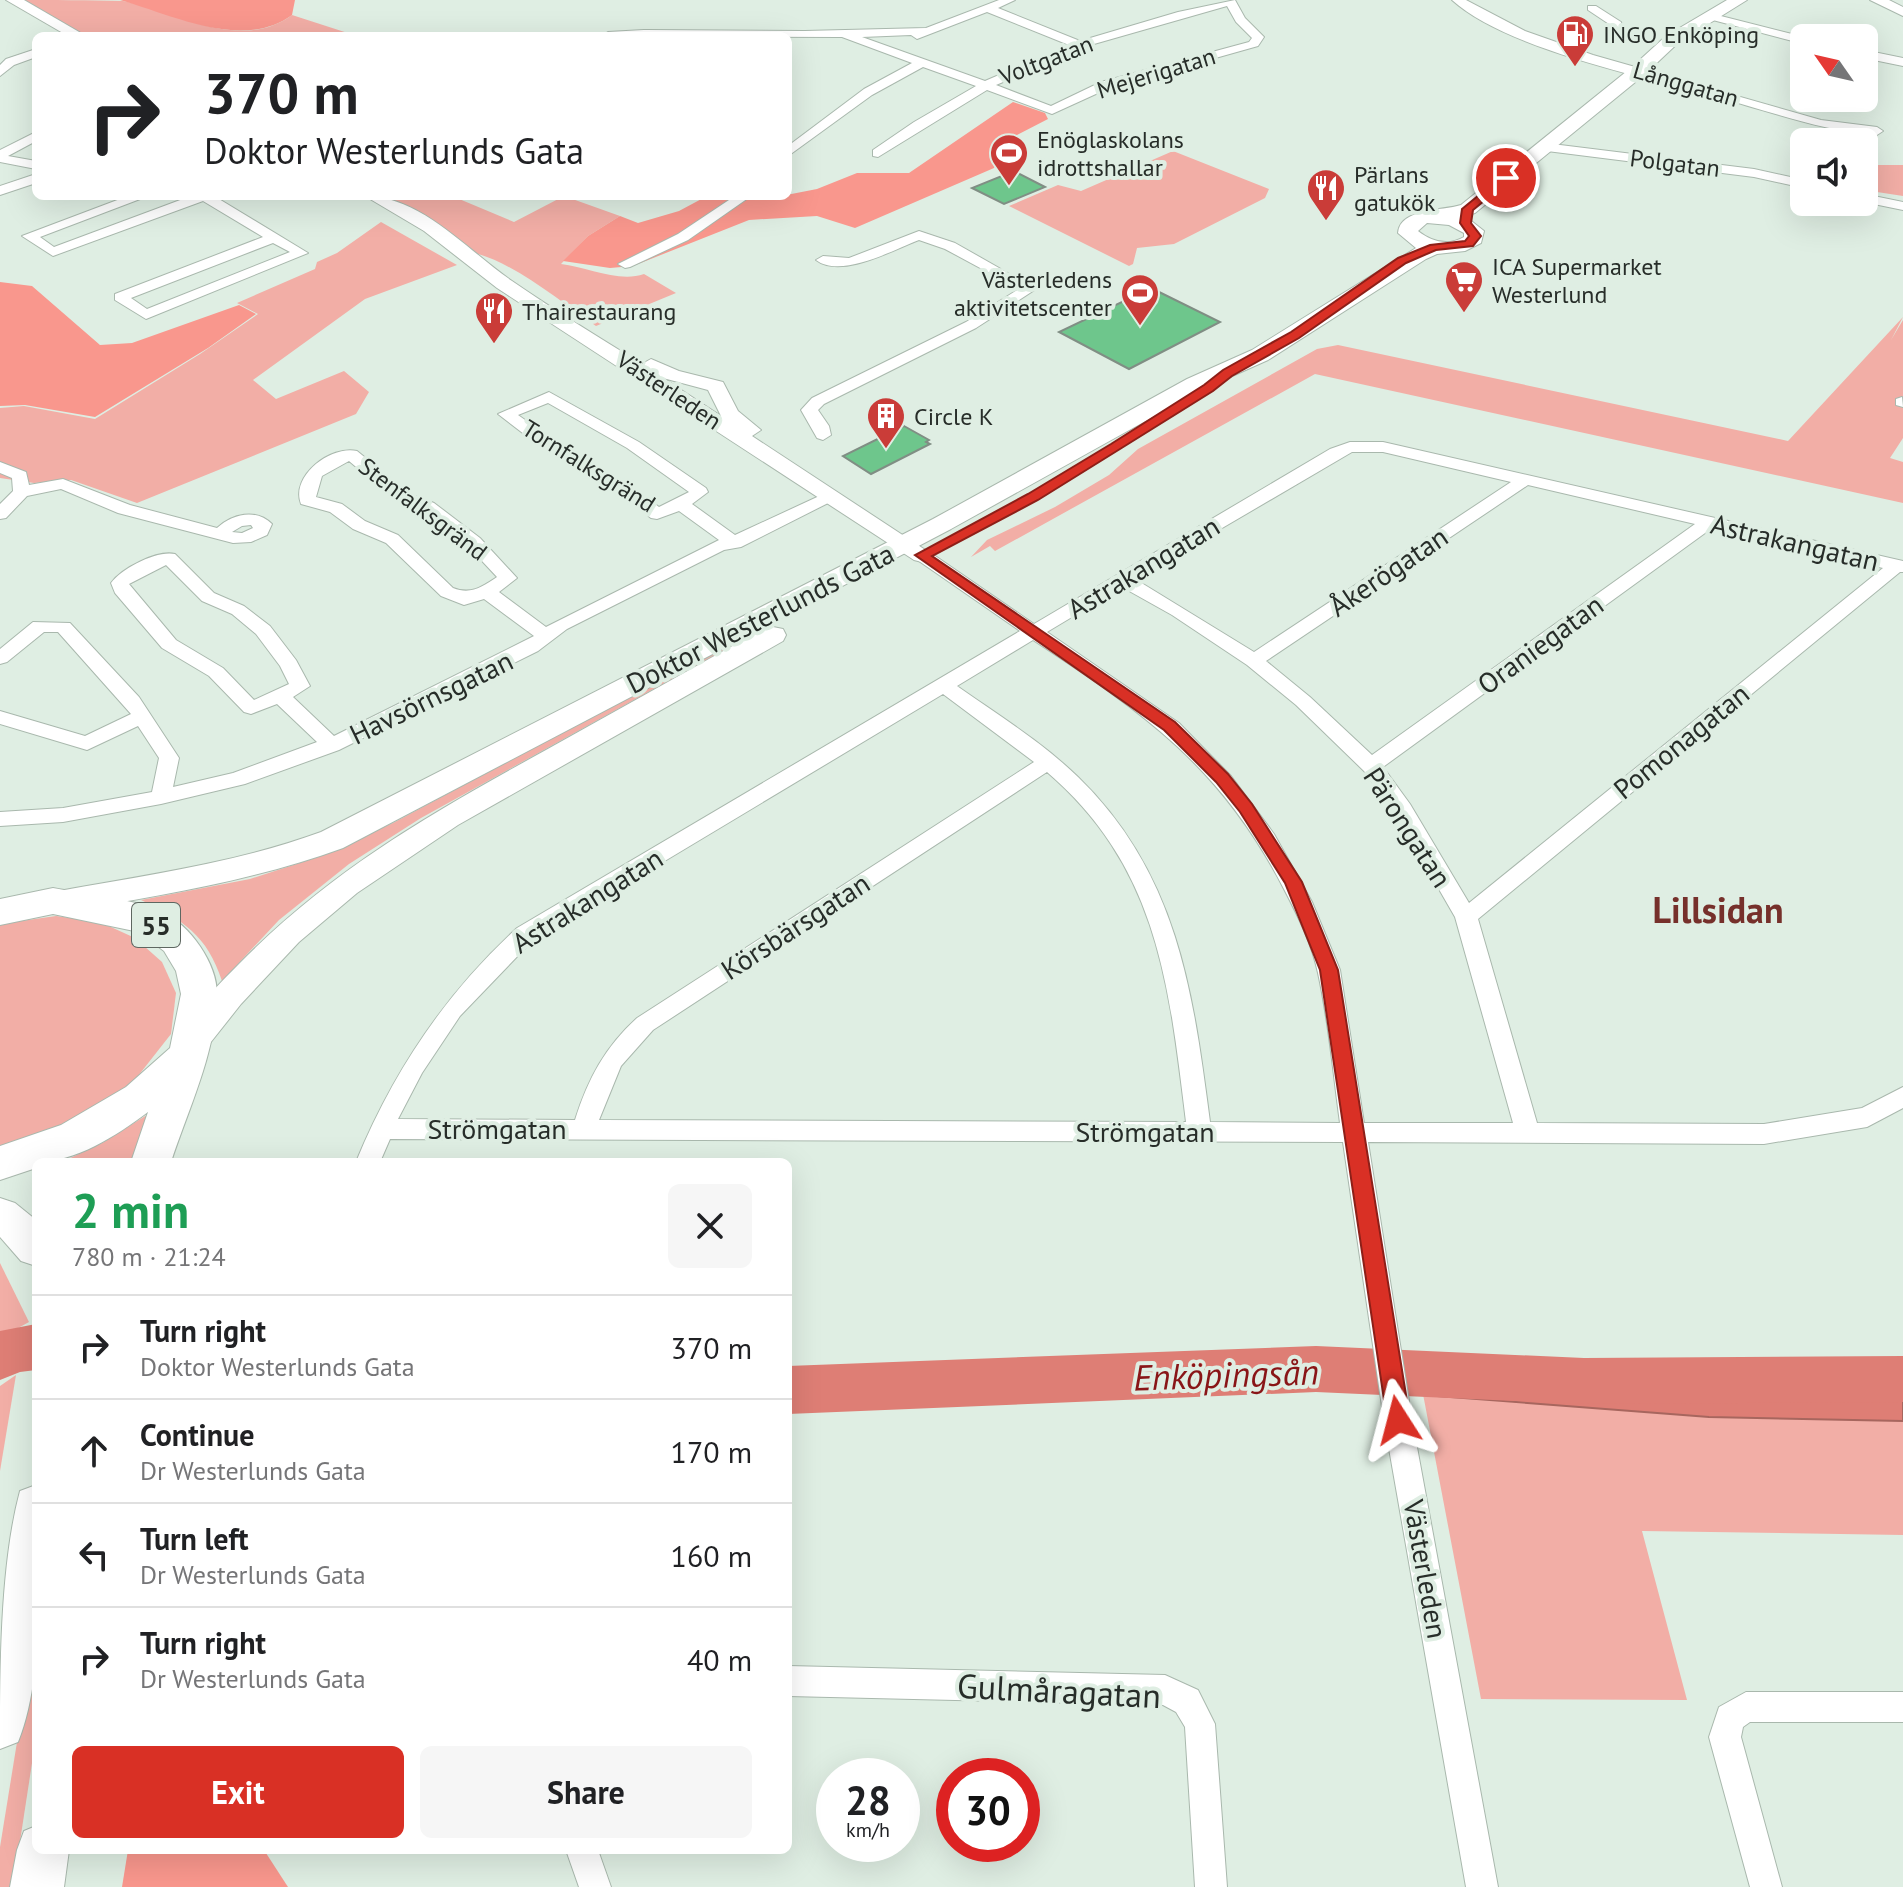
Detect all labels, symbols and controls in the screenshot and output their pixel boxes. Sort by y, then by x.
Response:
fuel station icon: INGO Enköping [1554,13,1596,68]
place label: INGO Enköping [1603,19,1759,50]
north arrow [1790,24,1878,112]
map controls [1790,24,1878,216]
street label: Voltgatan [994,28,1097,92]
street label: Mejerigatan [1093,40,1219,106]
street label: Långgatan [1630,54,1742,114]
text: 370 m [204,57,359,129]
icon: right [72,64,176,168]
place label: Enöglaskolans idrottshallar [1037,124,1184,183]
text: Doktor Westerlunds Gata [204,127,584,174]
button: sound [1790,128,1878,216]
sports icon: Enöglaskolans idrottshallar [988,132,1030,187]
street label: Polgatan [1628,142,1722,184]
pin [1472,144,1540,212]
icon: arrive [1484,156,1528,200]
place label: Pärlans gatukök [1354,159,1436,218]
restaurant icon: Pärlans gatukök [1305,167,1347,222]
place label: ICA Supermarket Westerlund [1492,251,1662,310]
supermarket icon: ICA Supermarket Westerlund [1443,259,1485,314]
place label: Västerledens aktivitetscenter [954,264,1112,323]
sports icon: Västerledens aktivitetscenter [1119,272,1161,327]
restaurant icon: Thairestaurang [473,290,515,345]
place label: Thairestaurang [522,296,676,327]
street label: Västerleden [610,343,727,436]
building icon: Circle K [865,395,907,450]
place label: Circle K [914,401,993,432]
street label: Tornfalksgränd [517,413,661,519]
street label: Stenfalksgränd [353,451,493,567]
street label: Astrakangatan [1707,505,1883,579]
street label: Astrakangatan [1060,507,1226,627]
street label: Åkerögatan [1321,518,1455,624]
street label: Doktor Westerlunds Gata [620,534,900,702]
street label: Oraniegatan [1470,586,1610,702]
street label: Havsörnsgatan [343,642,519,752]
street label: Pomonagatan [1606,675,1756,807]
street label: Pärongatan [1355,760,1461,894]
street label: Astrakangatan [505,839,669,961]
street label: Körsbärsgatan [714,864,876,988]
district label: Lillsidan [1652,886,1784,933]
road number: 55 [132,903,180,947]
street label: Strömgatan [427,1110,567,1147]
street label: Strömgatan [1075,1113,1215,1150]
text: 2 min [72,1179,189,1241]
button: close [668,1184,752,1268]
text: 780 m · 21:24 [72,1240,226,1273]
text: Turn right [140,1311,266,1350]
icon: right [72,1325,116,1369]
text: 370 m [671,1328,752,1367]
water label: Enköpingsån [1132,1347,1320,1401]
text: Doktor Westerlunds Gata [140,1350,415,1383]
position arrow [1356,1378,1440,1462]
text: Continue [140,1415,254,1454]
icon: ahead [72,1429,116,1473]
text: 170 m [671,1432,752,1471]
text: Dr Westerlunds Gata [140,1454,366,1487]
street label: Västerleden [1395,1496,1456,1641]
text: Turn left [140,1519,248,1558]
icon: left [72,1533,116,1577]
text: 160 m [671,1536,752,1575]
text: Dr Westerlunds Gata [140,1558,366,1591]
text: Turn right [140,1623,266,1662]
icon: right [72,1637,116,1681]
text: 40 m [687,1640,752,1679]
text: Dr Westerlunds Gata [140,1662,366,1695]
street label: Gulmåragatan [956,1663,1162,1717]
button: Exit [72,1746,404,1838]
button: Share [420,1746,752,1838]
speed limit sign: 30 [936,1758,1040,1862]
text: 28 [845,1774,891,1826]
text: km/h [846,1817,890,1843]

